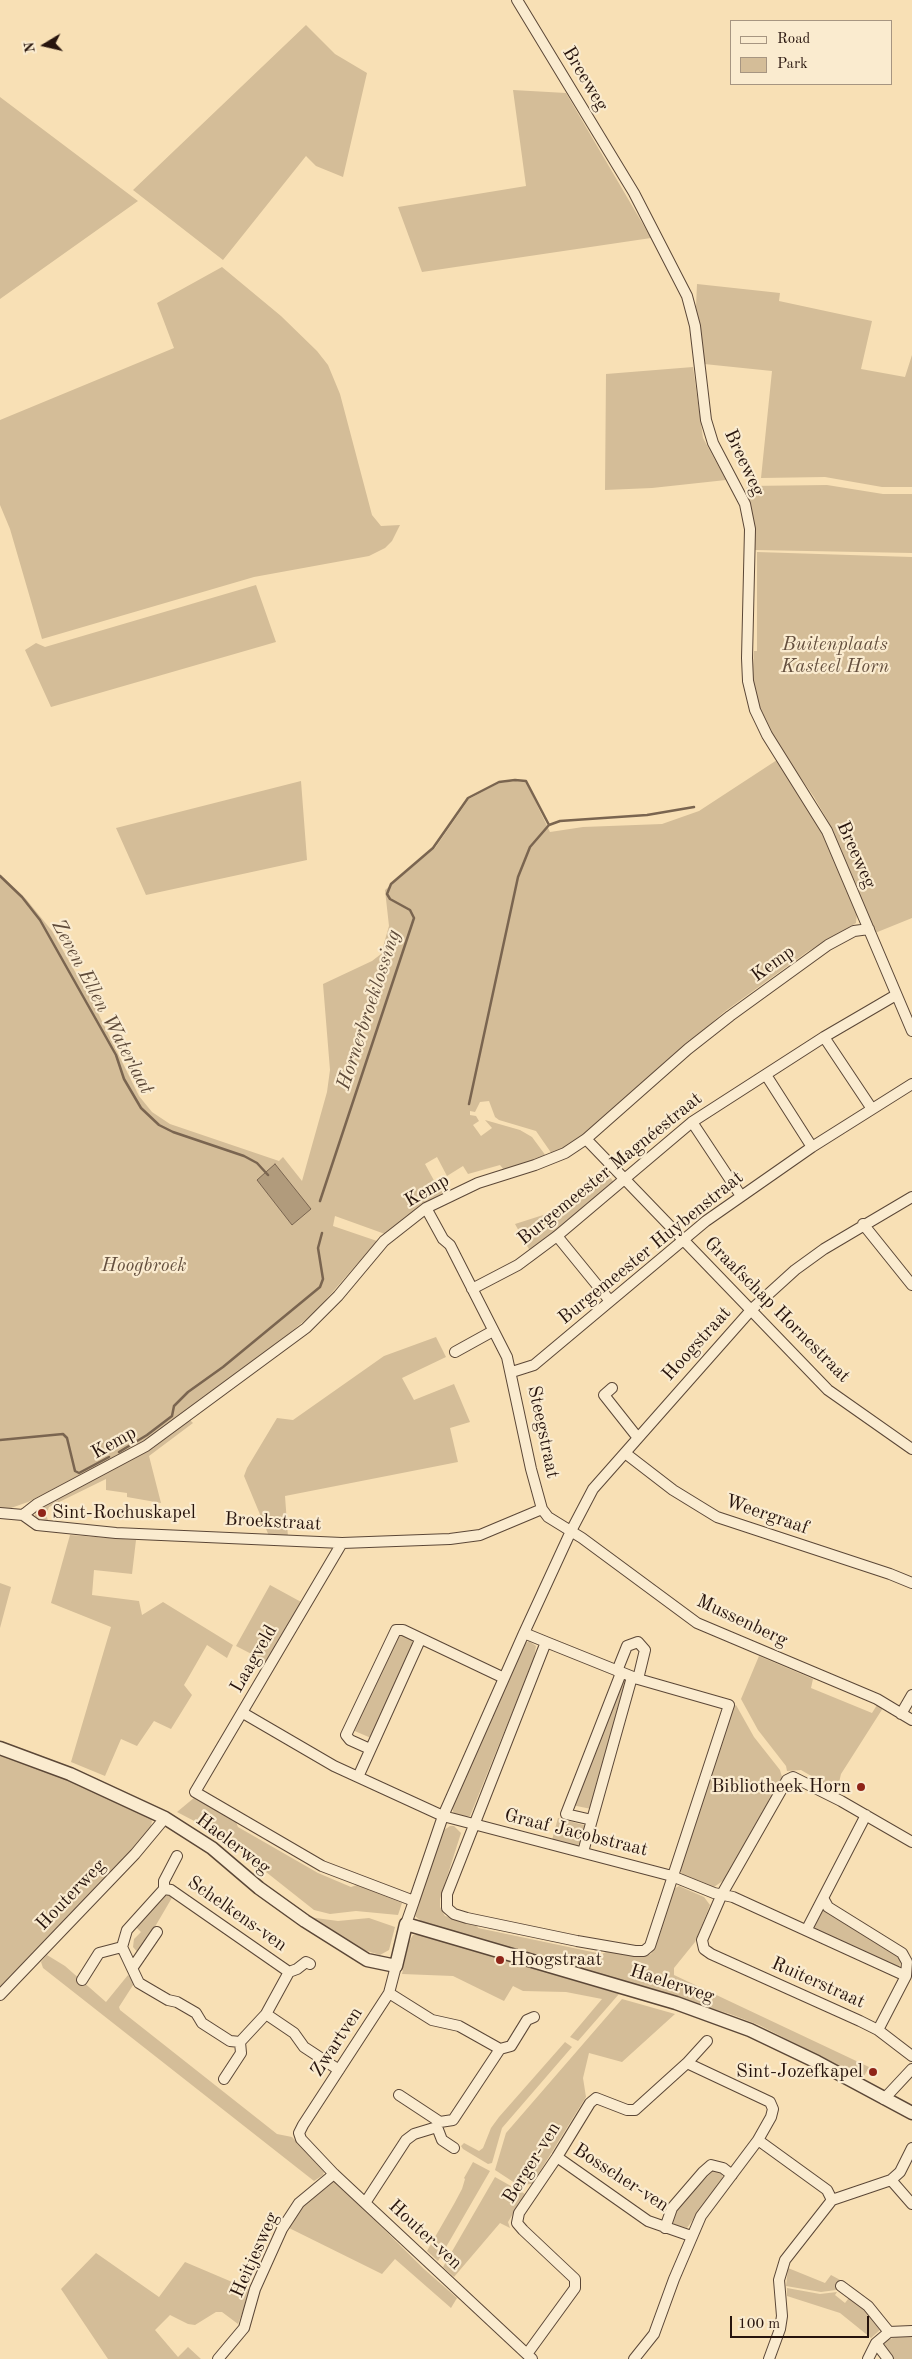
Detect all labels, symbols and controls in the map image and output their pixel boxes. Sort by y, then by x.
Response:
north arrow [20,20,70,70]
legend [730,20,892,85]
text: Road [777,32,810,47]
text: N [22,41,38,54]
street label: Breeweg [557,43,613,115]
text: Park [777,57,808,72]
street label: Breeweg [719,426,769,500]
park label: Buitenplaats Kasteel Horn [781,634,889,678]
street label: Breeweg [831,818,881,892]
water label: Zeven Ellen Waterlaat [46,915,158,1099]
water label: Hornerbroeklossing [332,927,406,1093]
street label: Kemp [747,941,799,987]
street label: Burgemeester Magnéestraat [513,1088,707,1250]
street label: Burgemeester Huybenstraat [554,1166,748,1330]
street label: Kemp [401,1169,453,1213]
street label: Graafschap Hornestraat [699,1232,855,1388]
park label: Hoogbroek [101,1255,187,1277]
street label: Hoogstraat [658,1302,736,1386]
street label: Steegstraat [522,1384,564,1480]
street label: Kemp [87,1421,141,1465]
street label: Weergraaf [722,1490,812,1540]
place label: Sint-Rochuskapel [52,1502,196,1524]
marker: Sint-Rochuskapel [36,1507,48,1519]
street label: Broekstraat [224,1508,322,1536]
street label: Mussenberg [693,1590,791,1652]
street label: Laagveld [225,1621,283,1697]
place label: Bibliotheek Horn [711,1776,851,1798]
marker: Bibliotheek Horn [855,1781,867,1793]
street label: Graaf Jacobstraat [502,1804,650,1862]
street label: Haelerweg [191,1809,275,1879]
street label: Houterweg [31,1855,111,1935]
street label: Schelkens-ven [183,1871,291,1957]
place label: Hoogstraat [510,1949,602,1971]
street label: Ruiterstraat [768,1952,868,2014]
marker: Hoogstraat [494,1954,506,1966]
street label: Haelerweg [627,1960,717,2008]
street label: Zwartven [306,2003,368,2081]
place label: Sint-Jozefkapel [736,2061,863,2083]
marker: Sint-Jozefkapel [867,2066,879,2078]
street label: Berger-ven [498,2118,566,2208]
street label: Bosscher-ven [569,2139,673,2217]
street label: Houter-ven [383,2195,467,2275]
street label: Heitjesweg [226,2209,284,2301]
scale bar [732,2306,871,2338]
text: 100 m [738,2317,780,2332]

